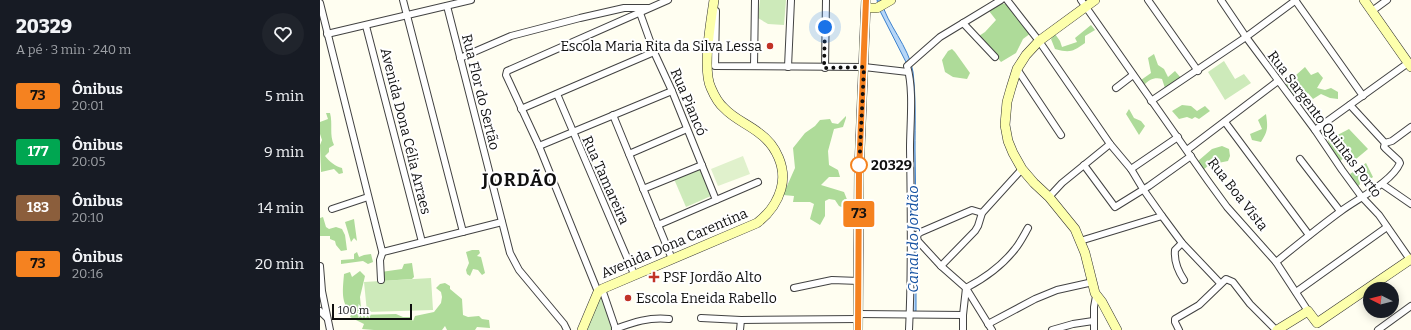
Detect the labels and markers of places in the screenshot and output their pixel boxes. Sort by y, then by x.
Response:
place label: Escola Maria Rita da Silva Lessa [560,38,762,55]
marker: Escola Maria Rita da Silva Lessa [765,41,775,51]
marker: 20329 [850,156,868,174]
place label: 20329 [871,157,912,174]
place label: PSF Jordão Alto [663,269,762,286]
marker: PSF Jordão Alto [648,271,660,283]
place label: Escola Eneida Rabello [636,290,777,307]
marker: Escola Eneida Rabello [623,293,633,303]

